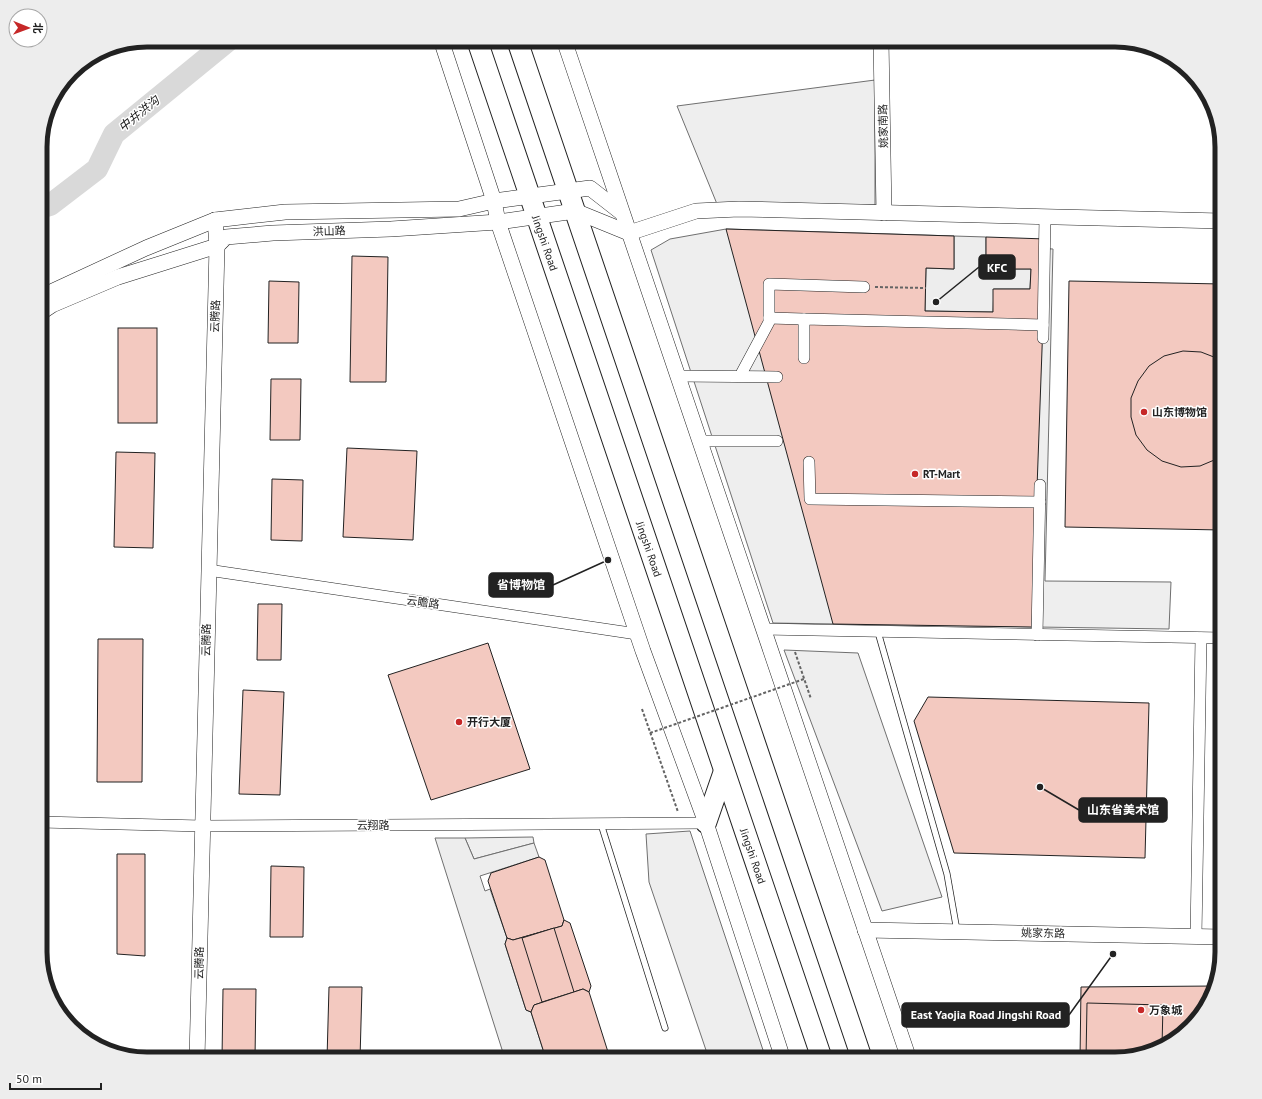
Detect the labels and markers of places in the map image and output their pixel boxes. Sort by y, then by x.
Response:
callout: KFC [979,255,1015,279]
place label: 山东博物馆 [1152,405,1207,419]
marker: 山东博物馆 [1139,407,1149,417]
place label: RT-Mart [923,467,960,481]
marker: RT-Mart [910,469,920,479]
callout: 省博物馆 [489,573,553,597]
place label: 开行大厦 [467,715,511,729]
marker: 开行大厦 [454,717,464,727]
callout: 山东省美术馆 [1079,798,1167,822]
callout: East Yaojia Road Jingshi Road [902,1003,1069,1027]
place label: 万象城 [1149,1003,1183,1017]
marker: 万象城 [1136,1005,1146,1015]

